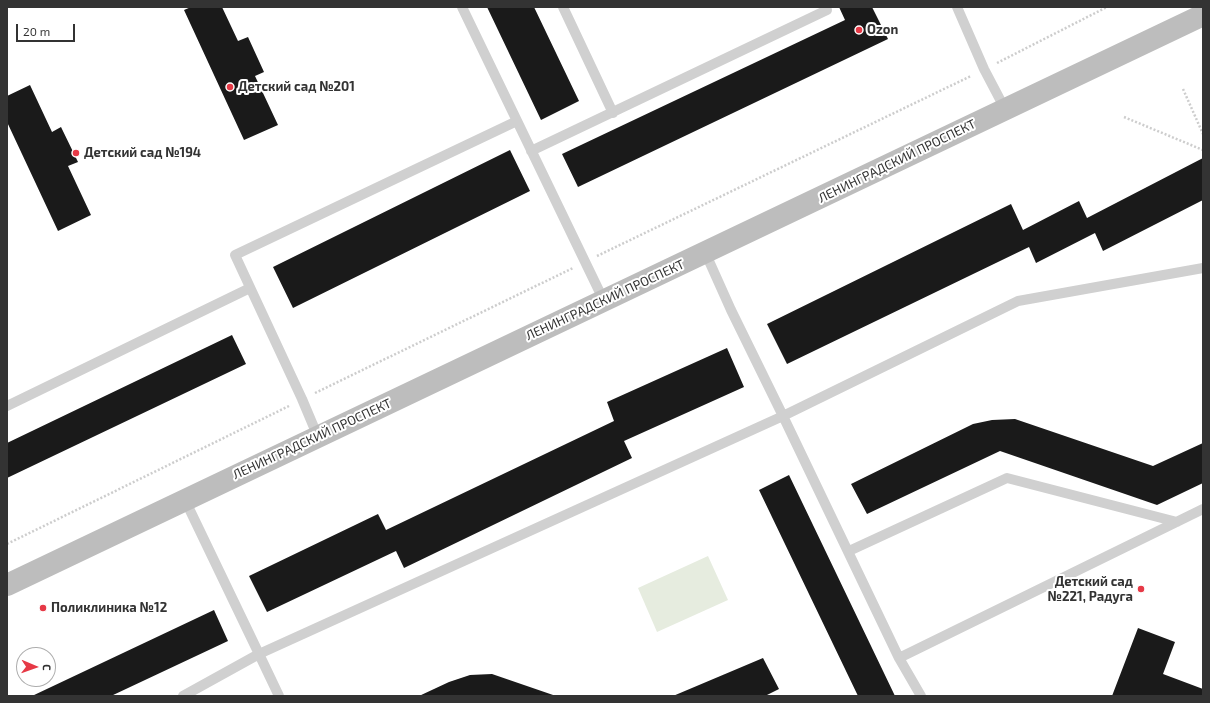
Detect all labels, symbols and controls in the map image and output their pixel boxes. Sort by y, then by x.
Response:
scale bar [18,16,77,42]
place label: Ozon [867,22,898,38]
text: 20 m [23,24,50,38]
marker: Ozon [854,25,864,35]
place label: Детский сад №201 [238,79,355,95]
marker: Детский сад №201 [225,82,235,92]
street label: ЛЕНИНГРАДСКИЙ ПРОСПЕКТ [816,116,978,206]
place label: Детский сад №194 [84,145,201,161]
marker: Детский сад №194 [71,148,81,158]
street label: ЛЕНИНГРАДСКИЙ ПРОСПЕКТ [523,256,687,344]
street label: ЛЕНИНГРАДСКИЙ ПРОСПЕКТ [230,395,394,483]
place label: Детский сад №221, Радуга [1048,574,1133,605]
marker: Детский сад №221, Радуга [1136,584,1146,594]
place label: Поликлиника №12 [51,600,167,616]
marker: Поликлиника №12 [38,603,48,613]
north arrow [16,647,56,687]
text: С [41,664,54,671]

